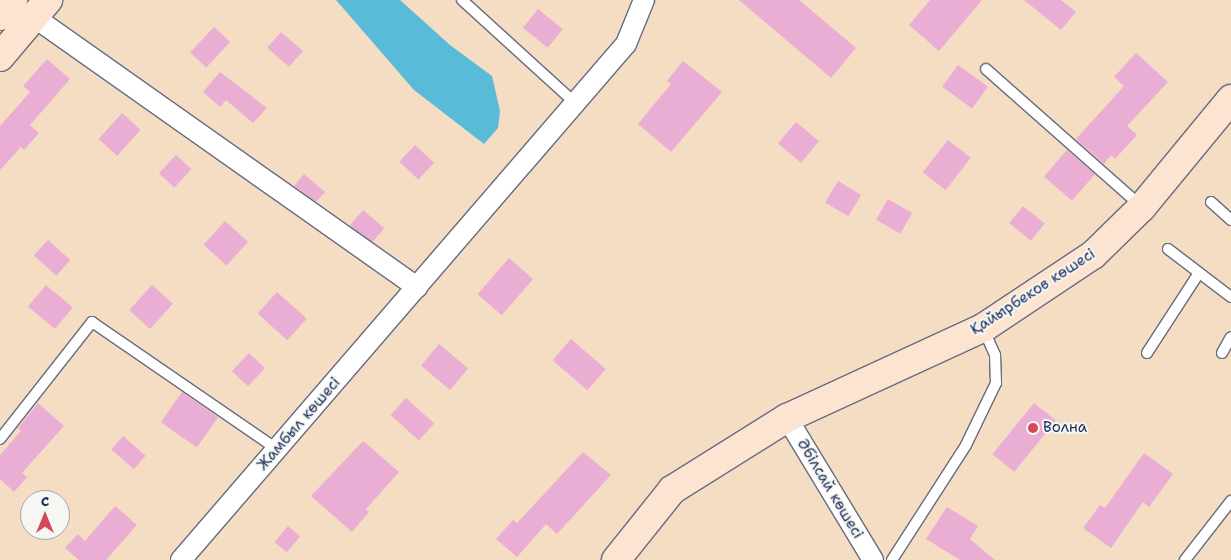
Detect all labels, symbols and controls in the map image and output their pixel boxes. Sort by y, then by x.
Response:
street label: Қайырбеков көшесі [967,245,1099,339]
street label: Жамбыл көшесі [254,374,344,474]
place label: Волна [1043,419,1087,437]
marker: Волна [1027,422,1039,434]
street label: Әбілсай көшесі [793,436,867,542]
north arrow [20,490,70,540]
text: С [41,492,49,510]

